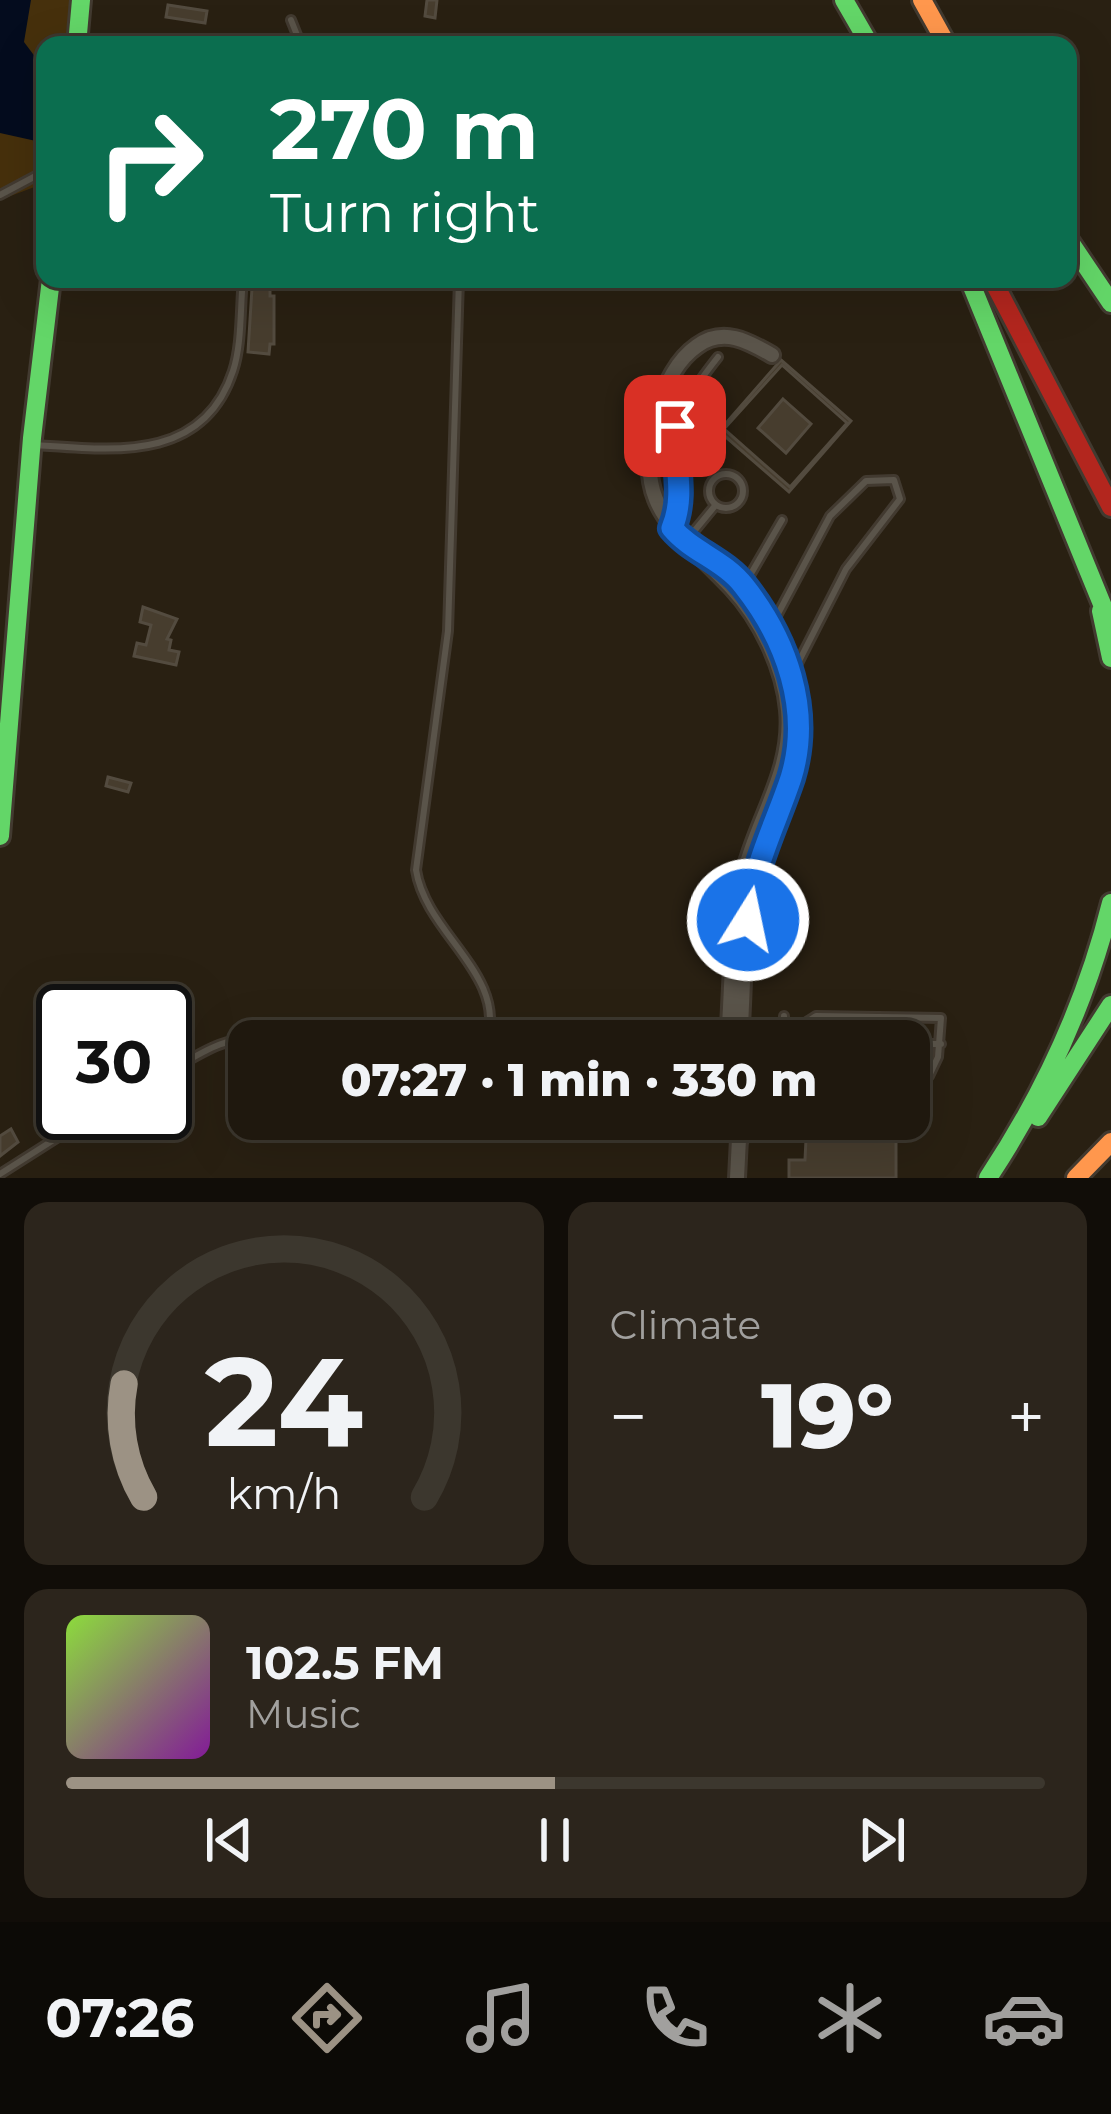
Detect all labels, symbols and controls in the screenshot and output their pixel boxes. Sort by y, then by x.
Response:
text: 270 m [270,78,539,180]
icon: right [72,84,228,240]
text: Turn right [270,180,540,246]
pin [624,375,726,477]
icon: arrive [642,393,708,459]
position arrow [685,857,811,983]
speed limit sign: 30 [36,984,192,1140]
text: 07:27 · 1 min · 330 m [341,1052,817,1107]
text: Climate [610,1301,761,1349]
text: 24 [205,1325,363,1477]
text: 19° [761,1361,893,1471]
text: − [610,1376,647,1457]
text: + [1007,1376,1045,1457]
text: km/h [227,1466,341,1519]
text: 102.5 FM [246,1635,444,1690]
text: Music [246,1690,361,1738]
icon: previous [196,1807,262,1873]
icon: pause [522,1807,588,1873]
icon: next [849,1807,915,1873]
icon: directions [285,1976,369,2060]
icon: music [459,1976,543,2060]
icon: phone [633,1976,717,2060]
icon: climate [808,1976,892,2060]
icon: car [982,1976,1066,2060]
text: 07:26 [45,1985,194,2051]

